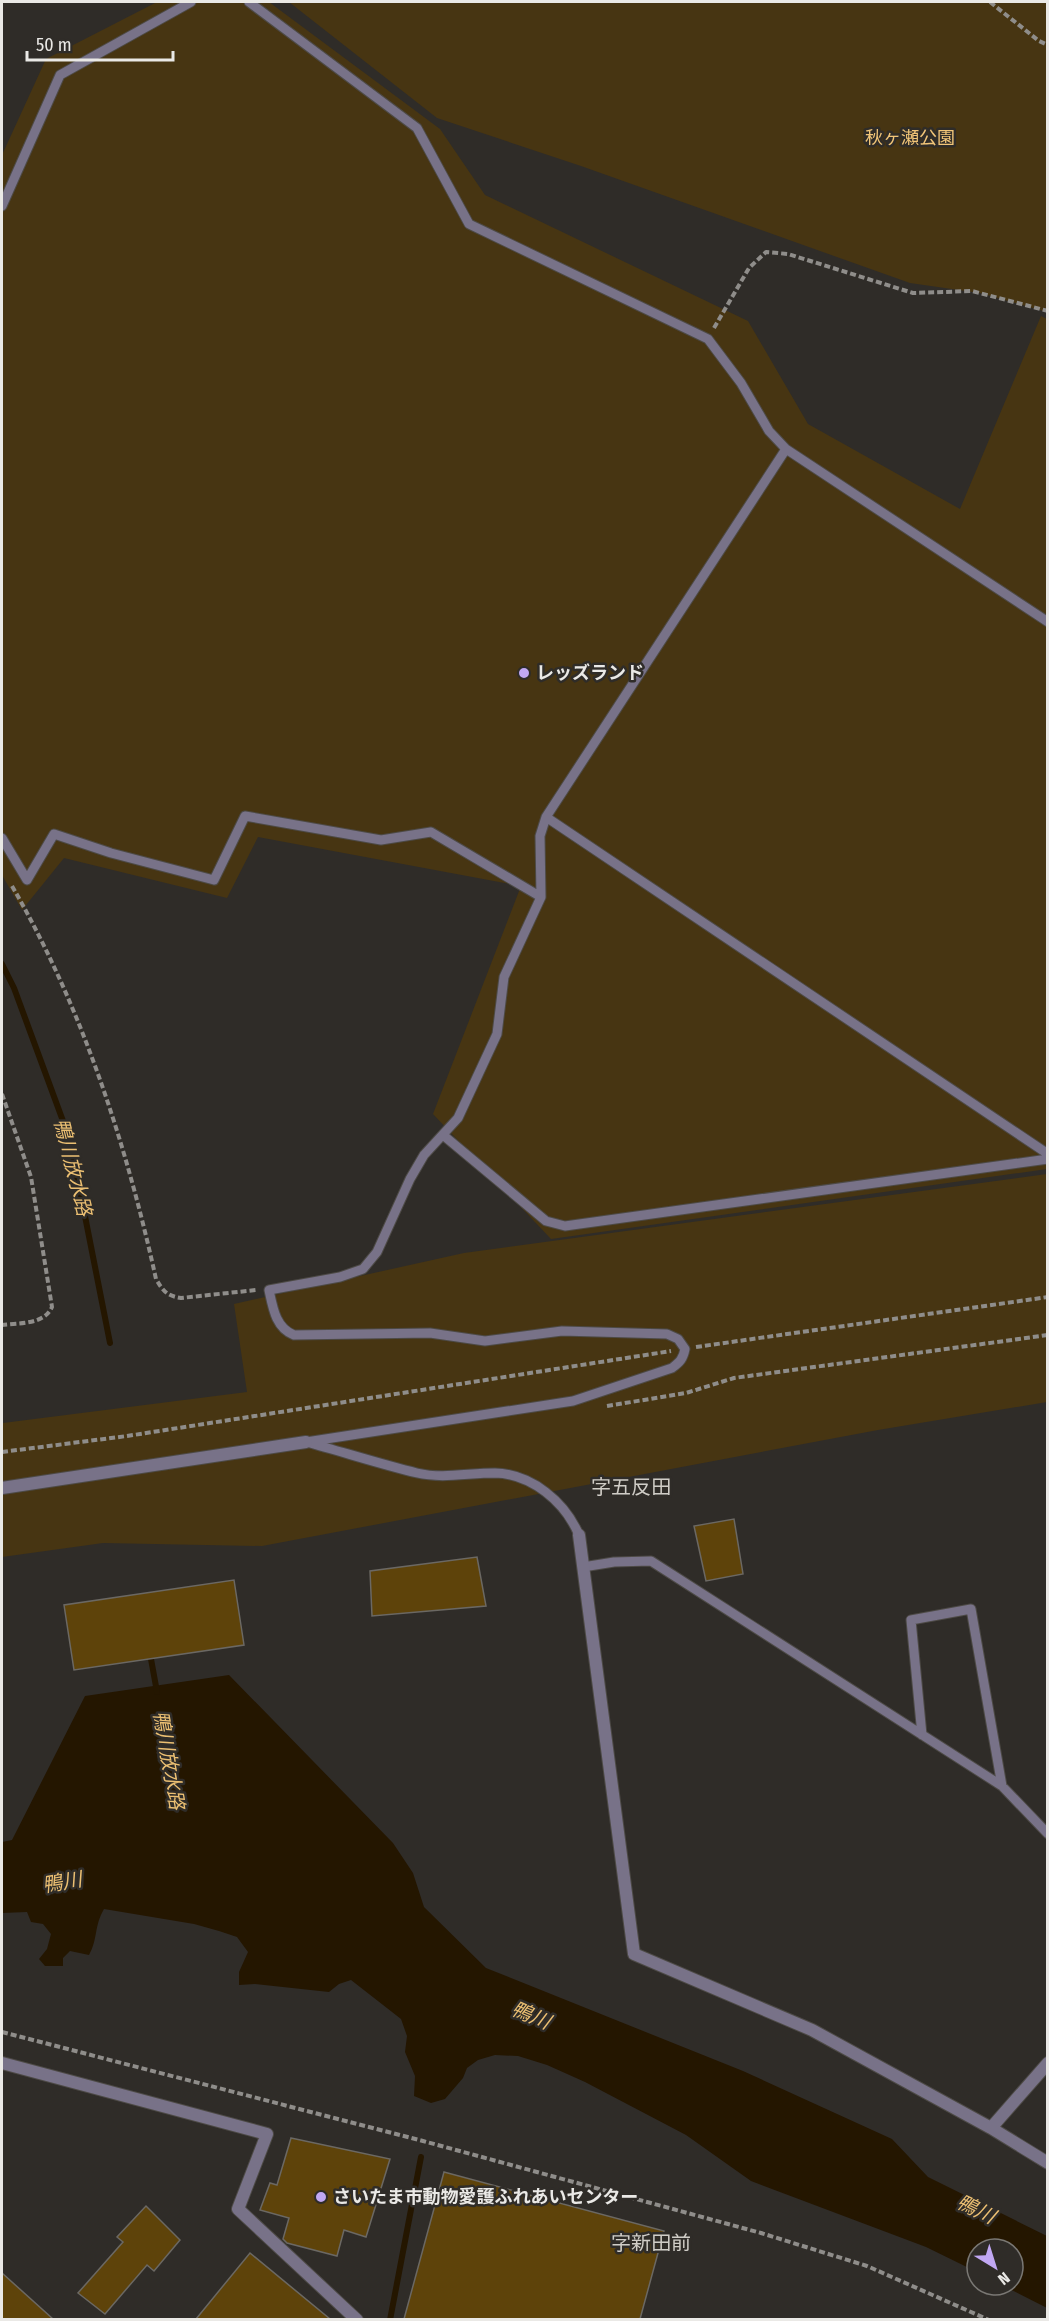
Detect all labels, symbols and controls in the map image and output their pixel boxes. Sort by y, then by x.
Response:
scale bar [27,24,172,62]
text: 50 m [36,34,72,56]
park label: 秋ヶ瀬公園 [865,127,955,149]
place label: レッズランド [536,662,644,684]
marker: レッズランド [517,666,531,680]
water label: 鴨川放水路 [49,1116,97,1220]
district label: 字五反田 [591,1475,671,1499]
water label: 鴨川放水路 [148,1709,190,1813]
water label: 鴨川 [40,1866,86,1897]
water label: 鴨川 [508,1996,556,2035]
place label: さいたま市動物愛護ふれあいセンター [333,2186,638,2208]
water label: 鴨川 [953,2189,1001,2229]
marker: さいたま市動物愛護ふれあいセンター [314,2190,328,2204]
district label: 字新田前 [611,2231,691,2255]
north arrow [965,2237,1025,2297]
text: N [994,2268,1014,2289]

